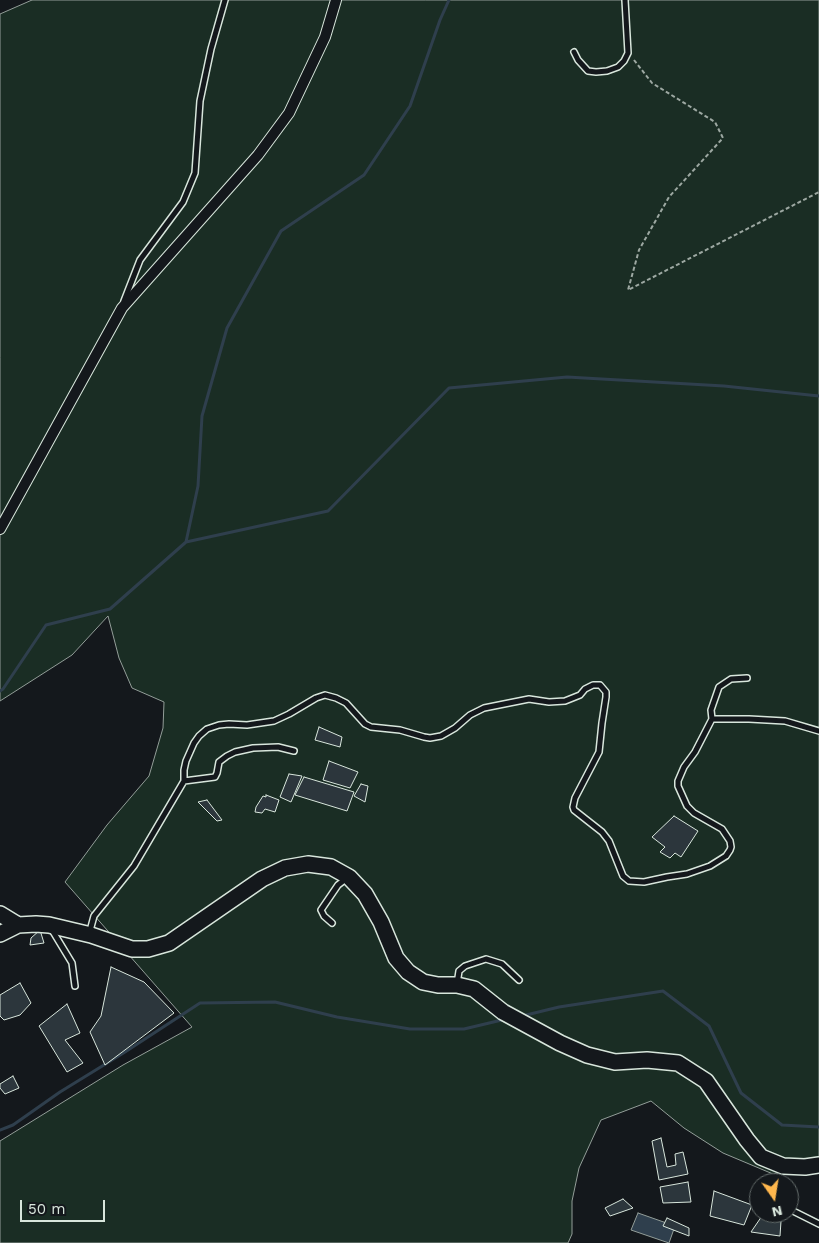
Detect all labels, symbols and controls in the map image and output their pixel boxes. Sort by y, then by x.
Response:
north arrow [749,1173,799,1223]
scale bar [22,1190,108,1222]
text: 50 m [28,1200,65,1218]
text: N [770,1203,784,1221]

